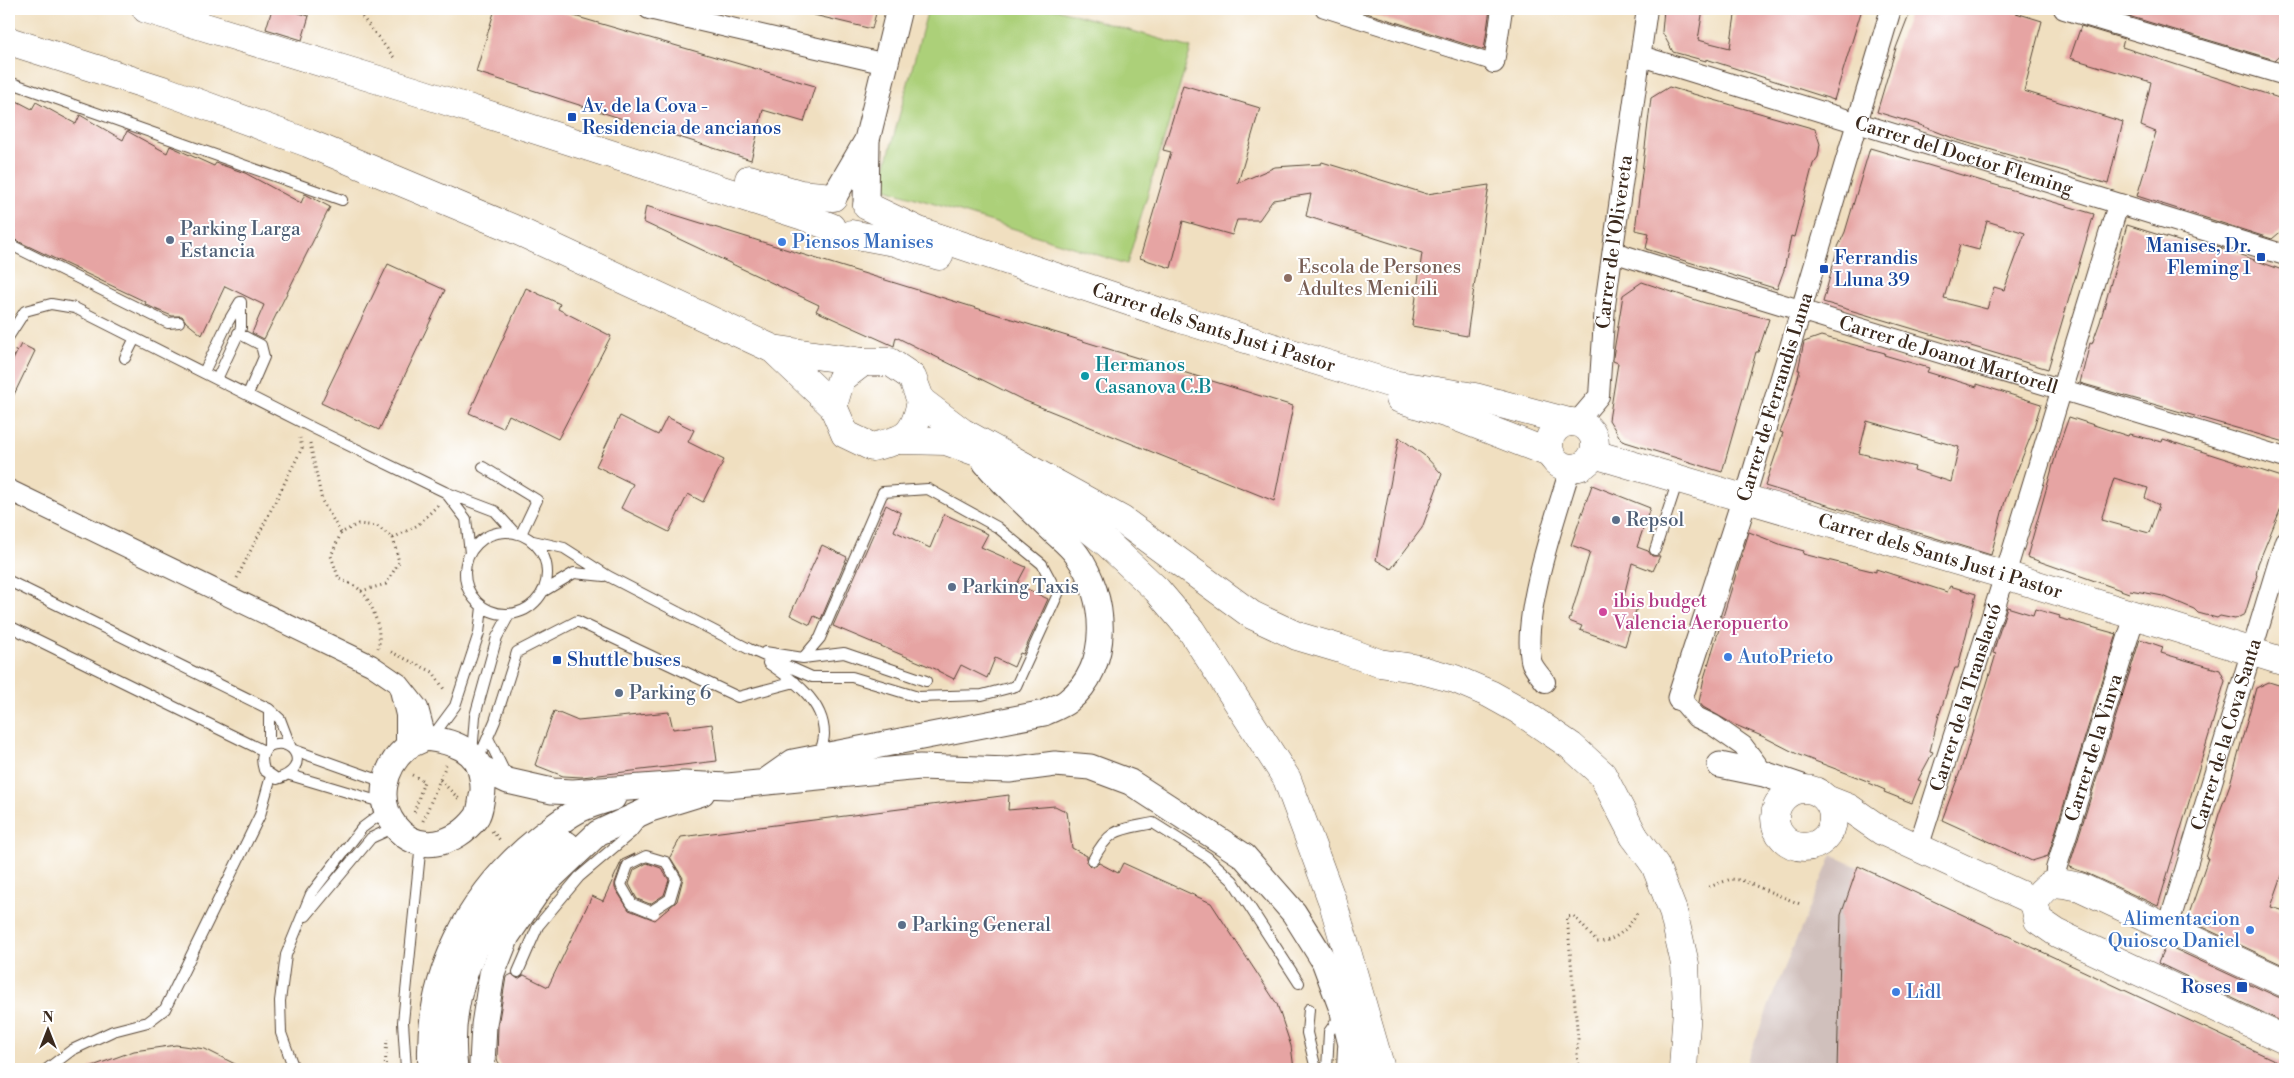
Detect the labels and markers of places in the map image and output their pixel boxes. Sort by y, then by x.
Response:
place label: Av. de la Cova - Residencia de ancianos [581,94,781,140]
marker: Av. de la Cova - Residencia de ancianos [566,111,578,123]
place label: Parking Larga Estancia [180,217,301,263]
place label: Piensos Manises [792,230,934,254]
marker: Parking Larga Estancia [164,234,176,246]
place label: Manises, Dr. Fleming 1 [2146,234,2251,280]
marker: Piensos Manises [776,236,788,248]
place label: Ferrandis Lluna 39 [1834,246,1918,292]
marker: Manises, Dr. Fleming 1 [2255,251,2267,263]
place label: Escola de Persones Adultes Menicili [1297,255,1461,301]
marker: Ferrandis Lluna 39 [1818,263,1830,275]
marker: Escola de Persones Adultes Menicili [1282,272,1294,284]
place label: Hermanos Casanova C.B [1095,353,1212,399]
marker: Hermanos Casanova C.B [1079,370,1091,382]
place label: Repsol [1626,508,1685,532]
marker: Repsol [1610,514,1622,526]
place label: Parking Taxis [962,575,1079,599]
marker: Parking Taxis [946,581,958,593]
place label: ibis budget Valencia Aeropuerto [1612,589,1789,635]
marker: ibis budget Valencia Aeropuerto [1597,606,1609,618]
place label: AutoPrieto [1737,645,1834,669]
place label: Shuttle buses [567,648,681,672]
marker: AutoPrieto [1722,651,1734,663]
marker: Shuttle buses [551,654,563,666]
place label: Parking 6 [629,681,711,705]
marker: Parking 6 [613,687,625,699]
place label: Alimentacion Quiosco Daniel [2108,907,2240,953]
place label: Parking General [912,913,1051,937]
marker: Parking General [896,919,908,931]
marker: Alimentacion Quiosco Daniel [2244,924,2256,936]
place label: Roses [2181,975,2231,999]
place label: Lidl [1906,980,1942,1004]
marker: Roses [2235,980,2249,994]
marker: Lidl [1890,986,1902,998]

